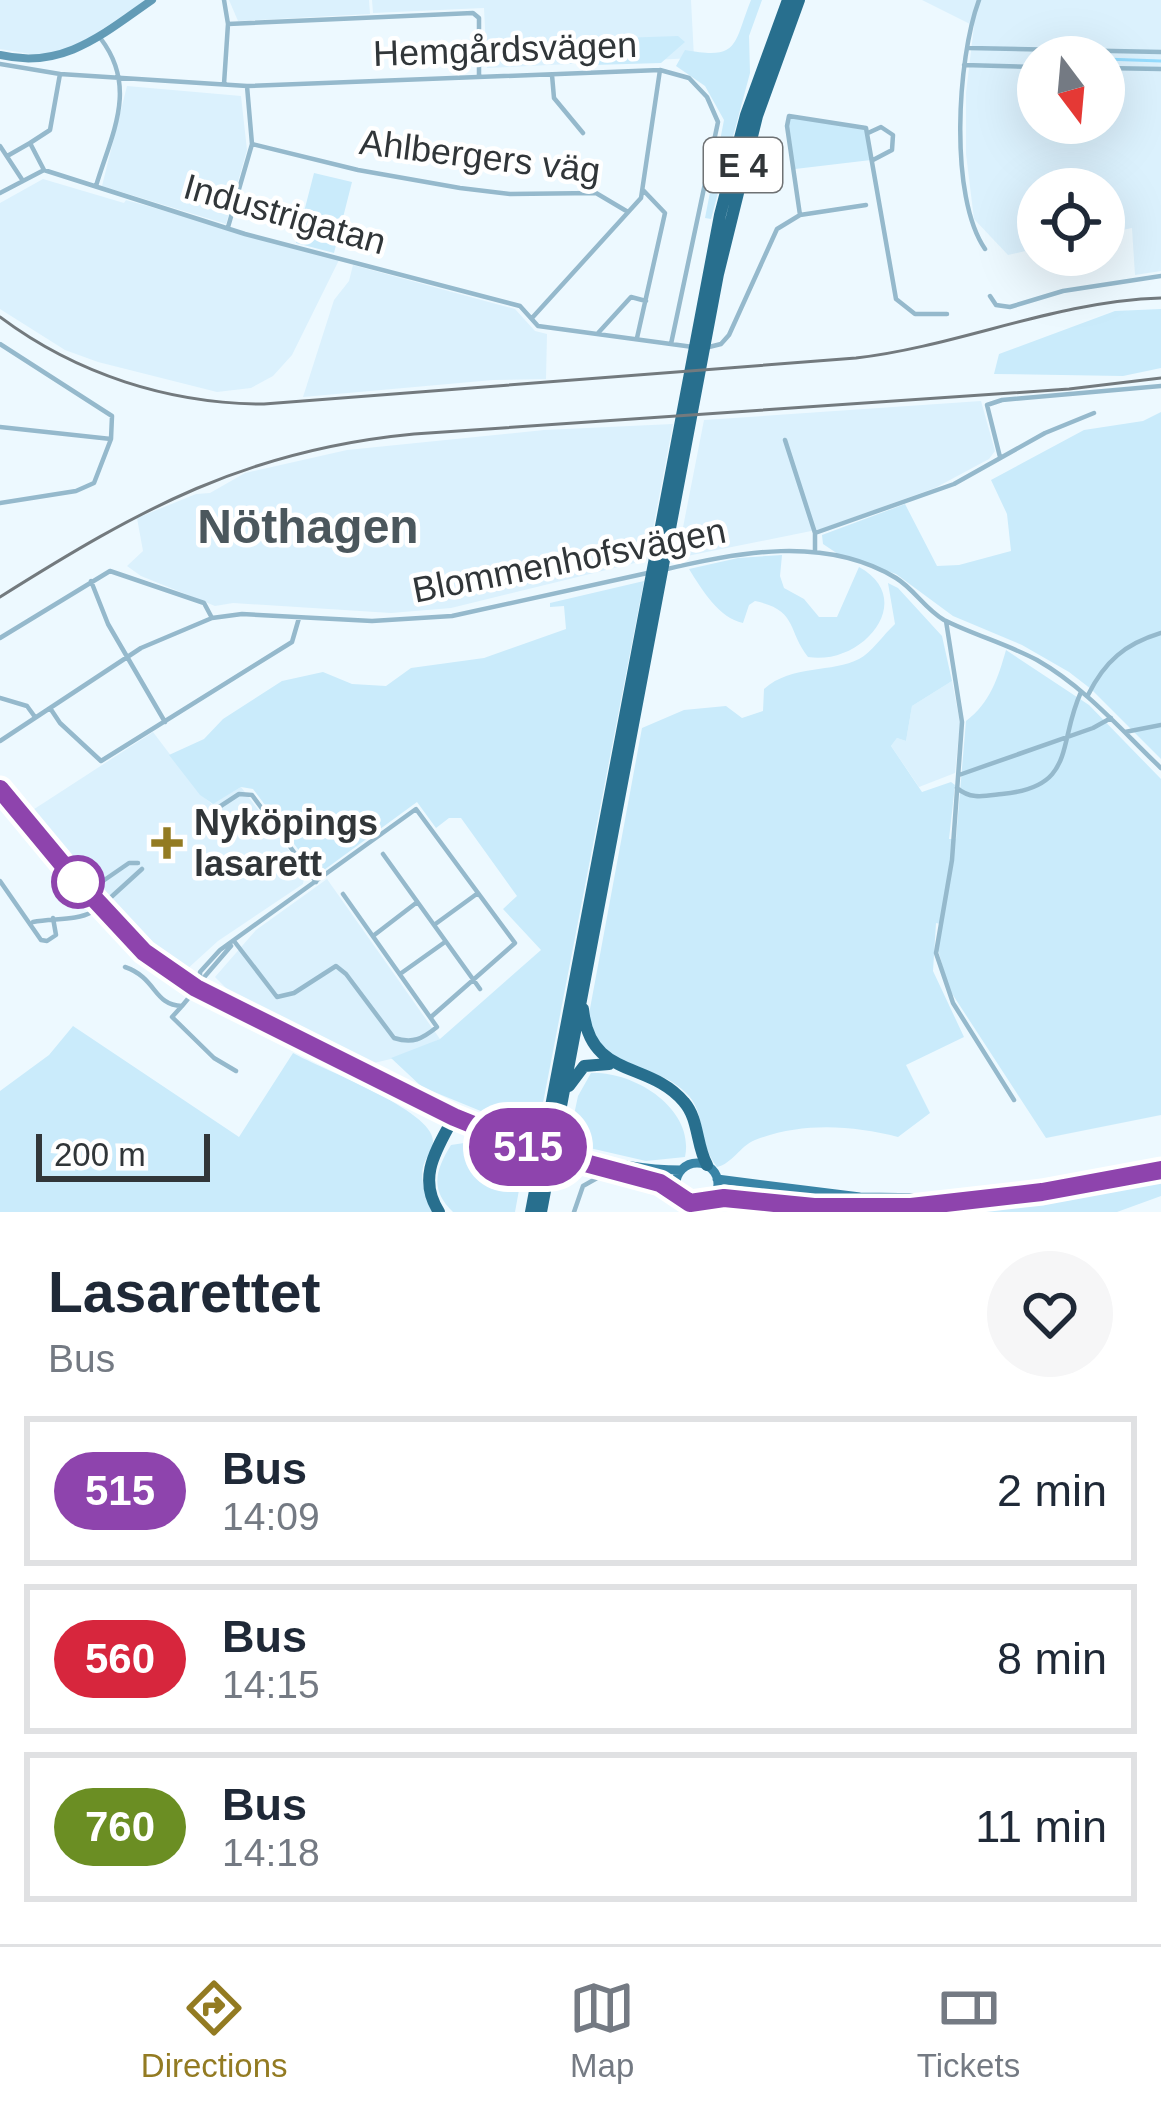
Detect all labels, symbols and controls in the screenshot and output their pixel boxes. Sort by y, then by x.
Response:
street label: Hemgårdsvägen [372,24,638,74]
north arrow [1017,36,1125,144]
map controls [1017,36,1125,276]
street label: Ahlbergers väg [357,121,603,191]
road number: E 4 [704,138,782,192]
street label: Industrigatan [179,166,391,262]
button: locate [1017,168,1125,276]
district label: Nöthagen [197,500,419,553]
street label: Blommenhofsvägen [409,510,729,610]
place label: Nyköpings lasarett [194,802,378,884]
marker: Nyköpings lasarett [151,827,183,859]
unlabelled marker [53,857,103,907]
line badge: 515 [459,1108,597,1186]
text: 515 [493,1123,563,1170]
scale bar [36,1128,210,1181]
text: 200 m [54,1136,146,1173]
button: heart [987,1251,1113,1377]
text: Lasarettet [48,1260,320,1324]
text: Bus [48,1337,115,1380]
text: Bus [222,1443,307,1494]
text: 2 min [997,1465,1107,1516]
text: 515 [85,1467,155,1514]
text: 14:09 [222,1495,320,1538]
text: Bus [222,1611,307,1662]
text: 8 min [997,1633,1107,1684]
text: 560 [85,1635,155,1682]
text: 14:15 [222,1663,320,1706]
text: Bus [222,1779,307,1830]
text: 11 min [975,1801,1107,1852]
text: 760 [85,1803,155,1850]
text: 14:18 [222,1831,320,1874]
tab: Directions [141,1975,288,2085]
tab: Map [569,1975,635,2085]
tab: Tickets [917,1975,1020,2085]

